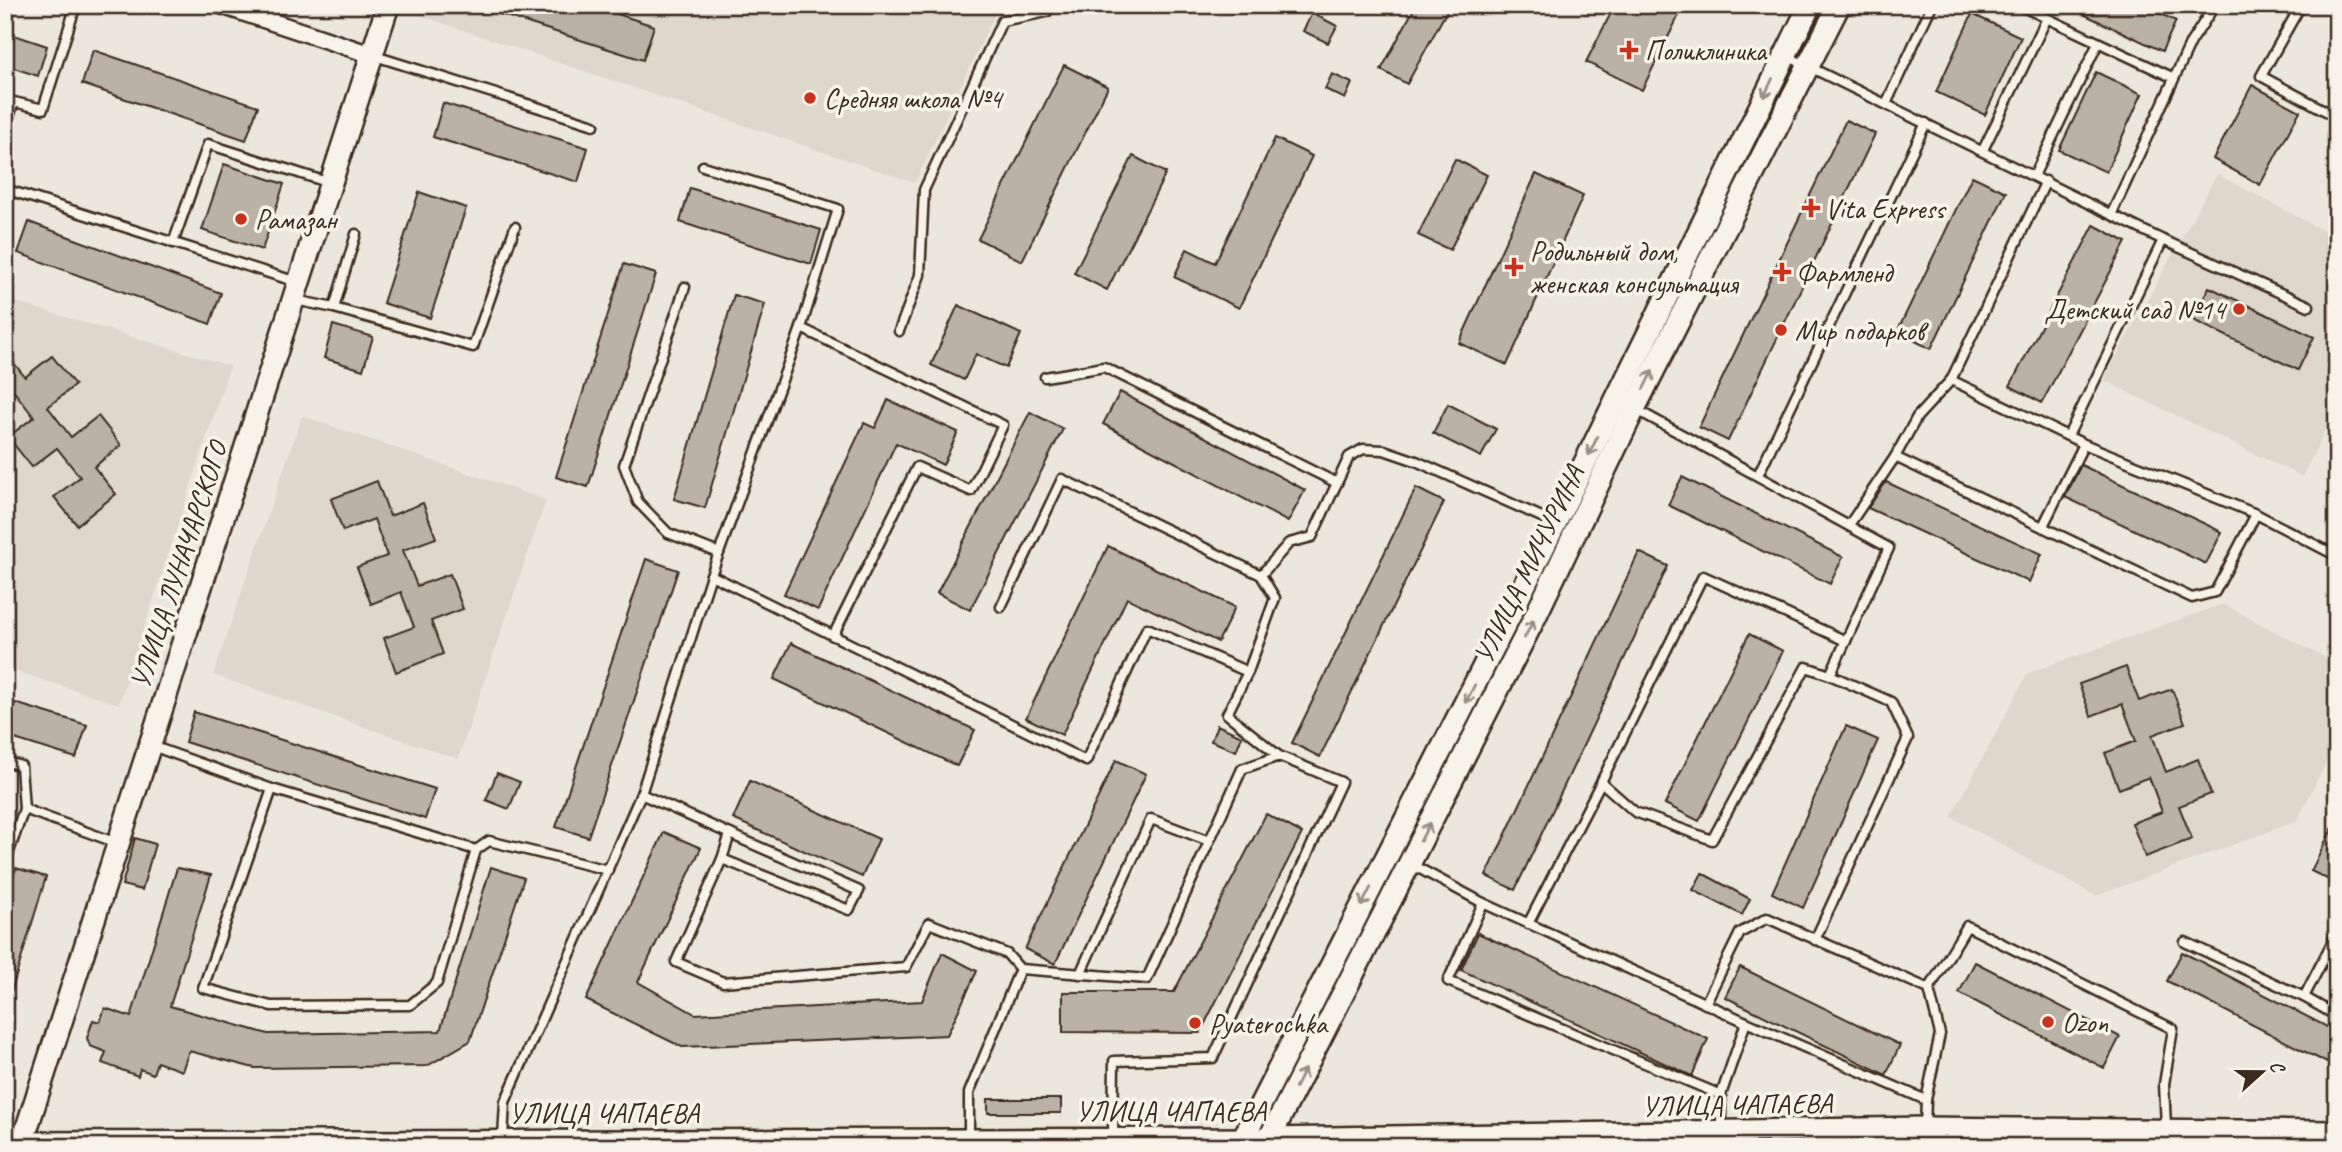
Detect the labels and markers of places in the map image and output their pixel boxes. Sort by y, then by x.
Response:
place label: Поликлиника [1645,33,1768,68]
marker: Поликлиника [1619,40,1639,60]
place label: Средняя школа №4 [824,81,1004,116]
marker: Средняя школа №4 [802,90,818,106]
place label: Vita Express [1825,191,1947,226]
marker: Vita Express [1803,200,1819,216]
place label: Рамазан [255,202,339,237]
marker: Рамазан [233,211,249,227]
place label: Родильный дом, женская консультация [1530,234,1740,301]
place label: Фармленд [1796,255,1895,290]
marker: Родильный дом, женская консультация [1504,257,1524,277]
marker: Фармленд [1774,264,1790,280]
place label: Детский сад №14 [2044,292,2227,327]
marker: Детский сад №14 [2231,301,2247,317]
place label: Мир подарков [1795,313,1929,348]
marker: Мир подарков [1773,322,1789,338]
place label: Ozon [2062,1005,2108,1040]
place label: Pyaterochka [1209,1006,1329,1041]
marker: Ozon [2040,1014,2056,1030]
marker: Pyaterochka [1187,1015,1203,1031]

